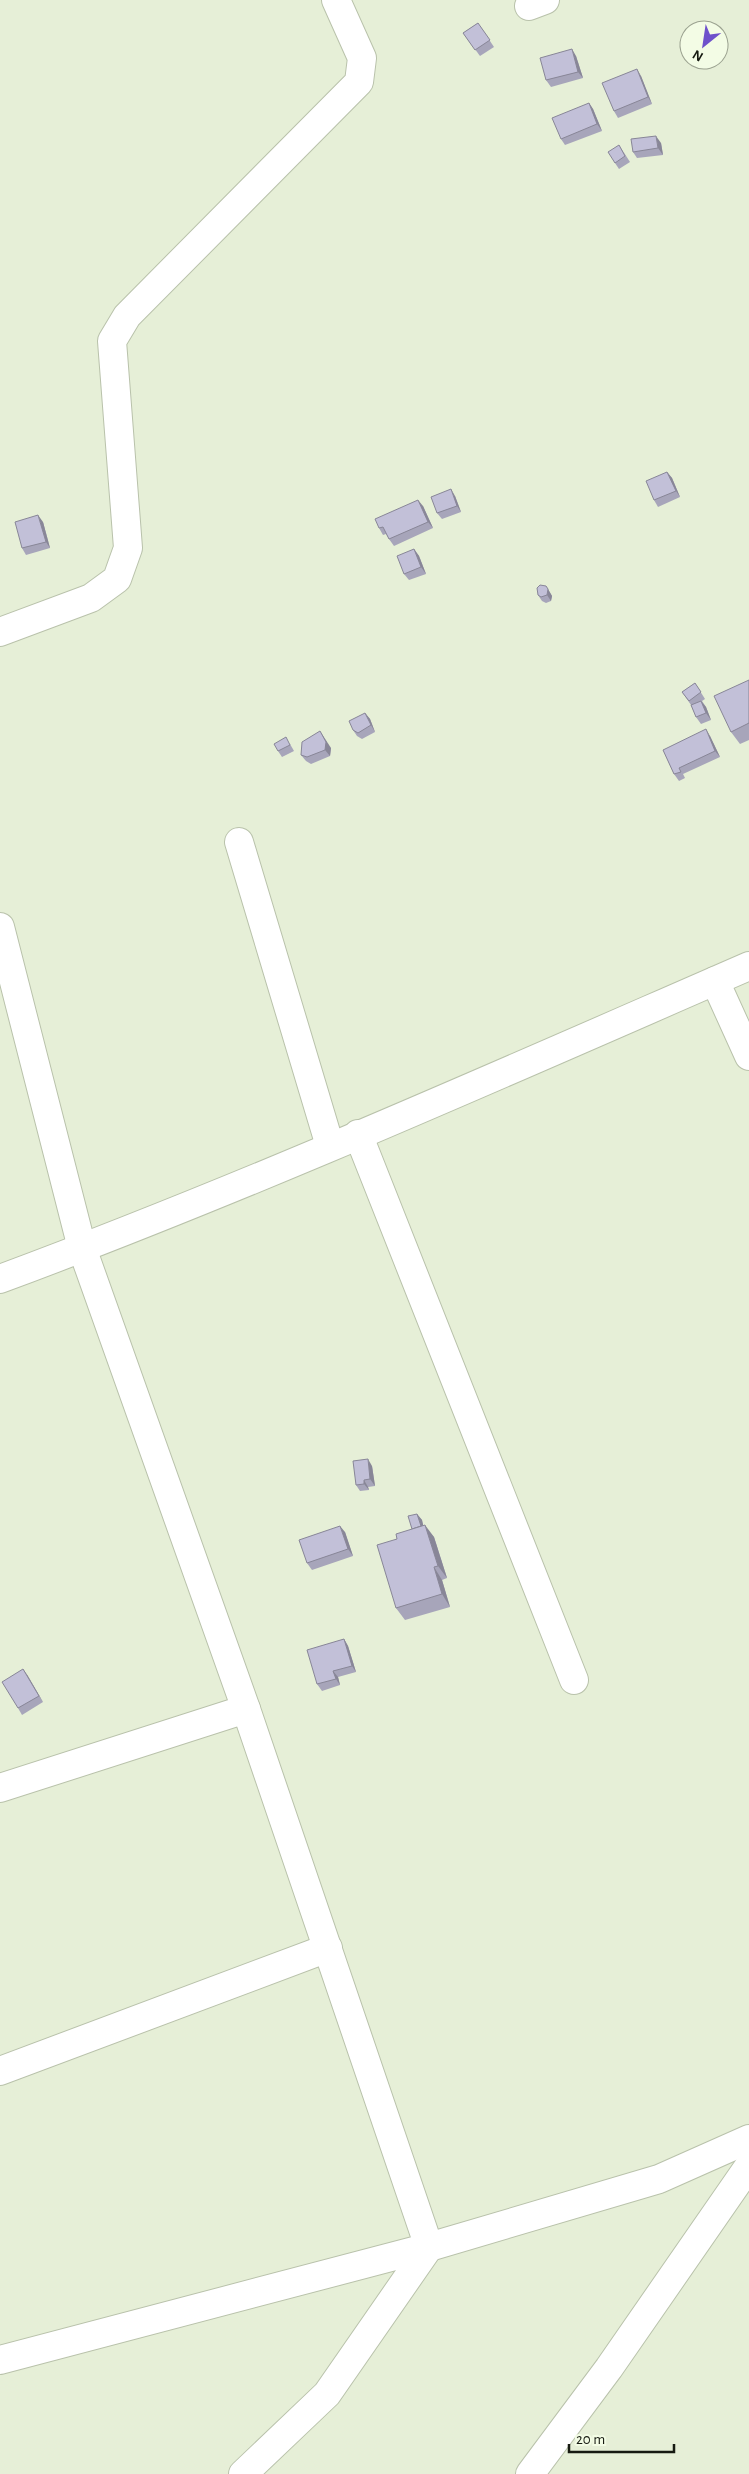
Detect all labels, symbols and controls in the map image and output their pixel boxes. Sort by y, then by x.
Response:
north arrow [679,20,729,70]
text: N [690,47,706,64]
scale bar [569,2422,674,2454]
text: 20 m [576,2432,605,2447]

